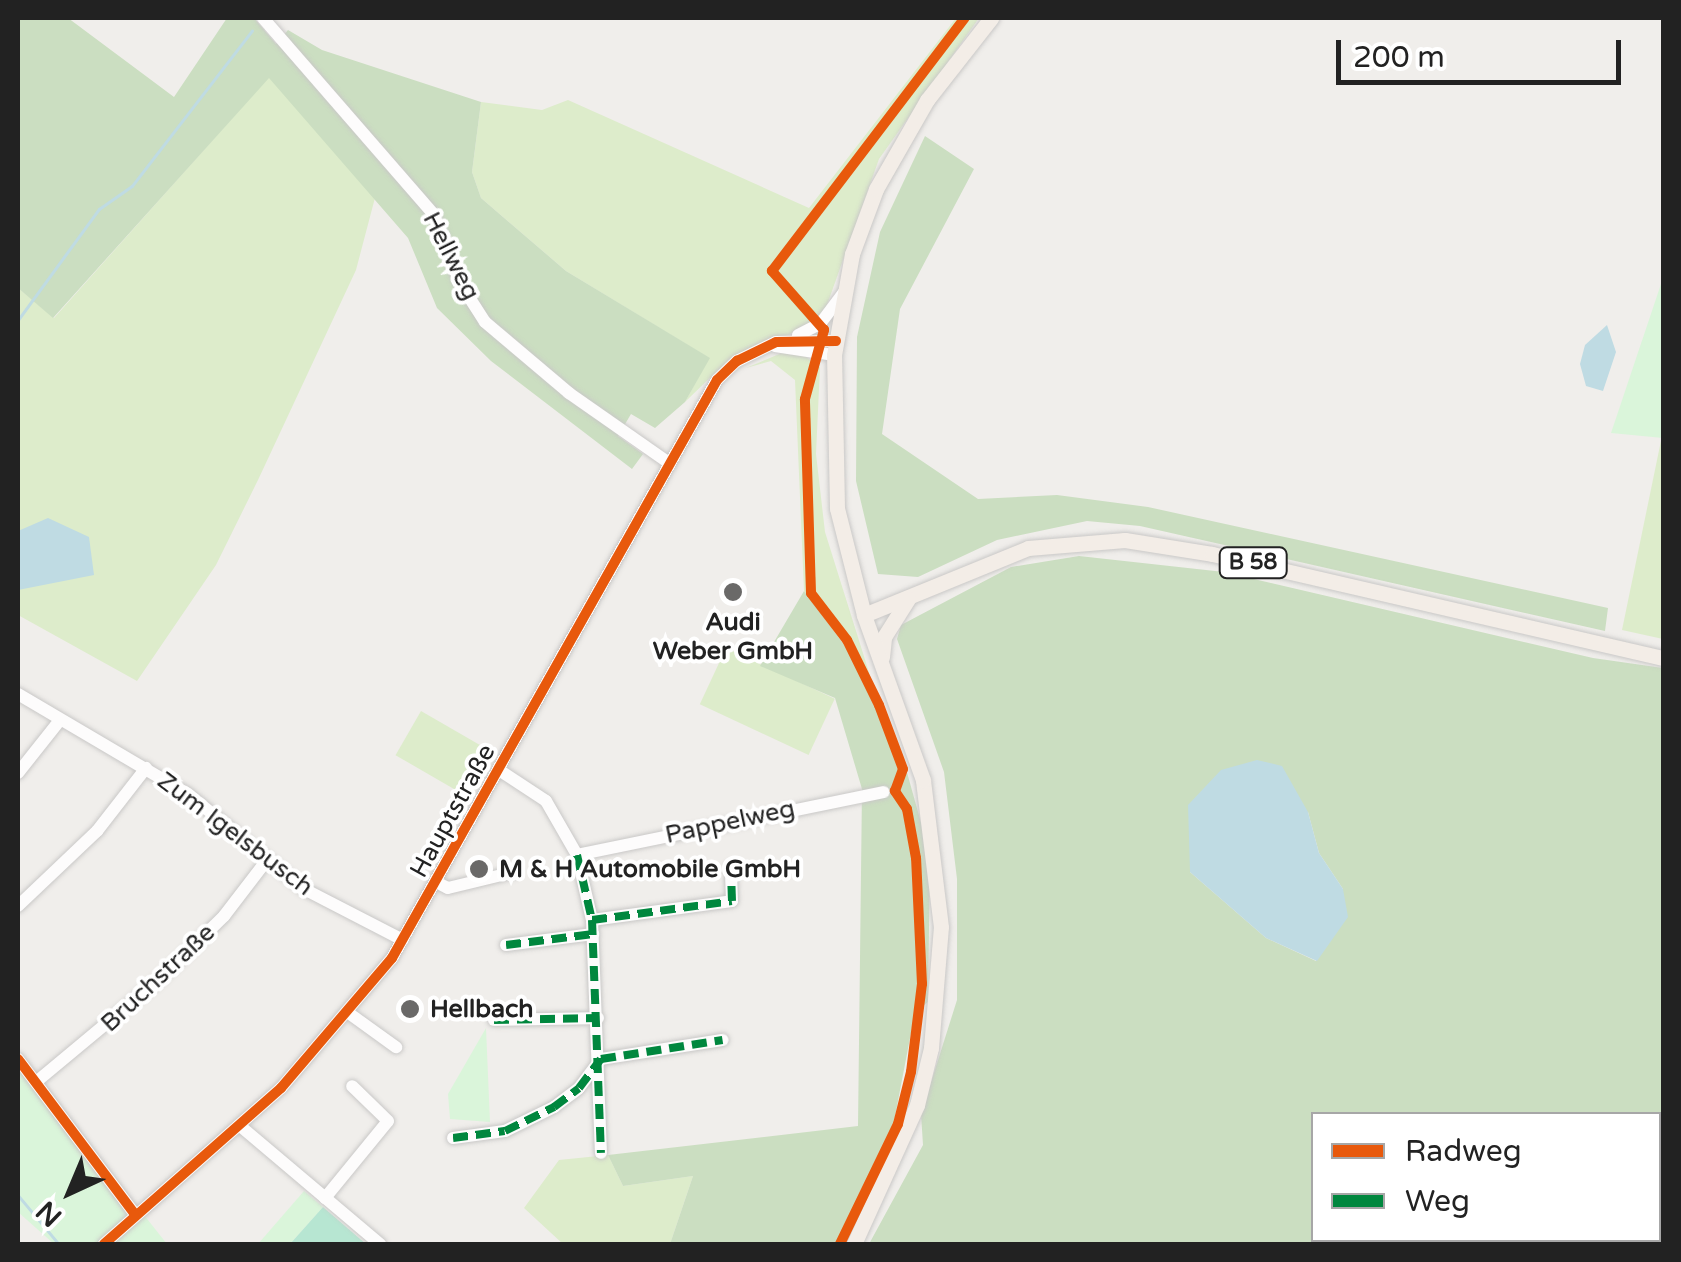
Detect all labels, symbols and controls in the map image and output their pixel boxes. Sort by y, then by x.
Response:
scale bar [1341,20,1626,82]
text: 200 m [1353,39,1445,76]
street label: Hellweg [416,207,486,305]
road number: B 58 [1218,546,1288,580]
marker: Audi Weber GmbH [722,581,744,603]
place label: Audi Weber GmbH [653,608,813,667]
street label: Hauptstraße [404,739,502,883]
street label: Zum Igelsbusch [151,766,319,902]
street label: Pappelweg [662,794,798,850]
place label: M & H Automobile GmbH [499,854,801,884]
marker: M & H Automobile GmbH [468,858,490,880]
street label: Bruchstraße [95,918,221,1038]
place label: Hellbach [430,994,533,1024]
marker: Hellbach [399,998,421,1020]
legend [1311,1112,1661,1242]
text: Radweg [1405,1133,1522,1170]
north arrow [20,1142,120,1242]
text: Weg [1405,1183,1470,1220]
text: N [29,1194,69,1234]

